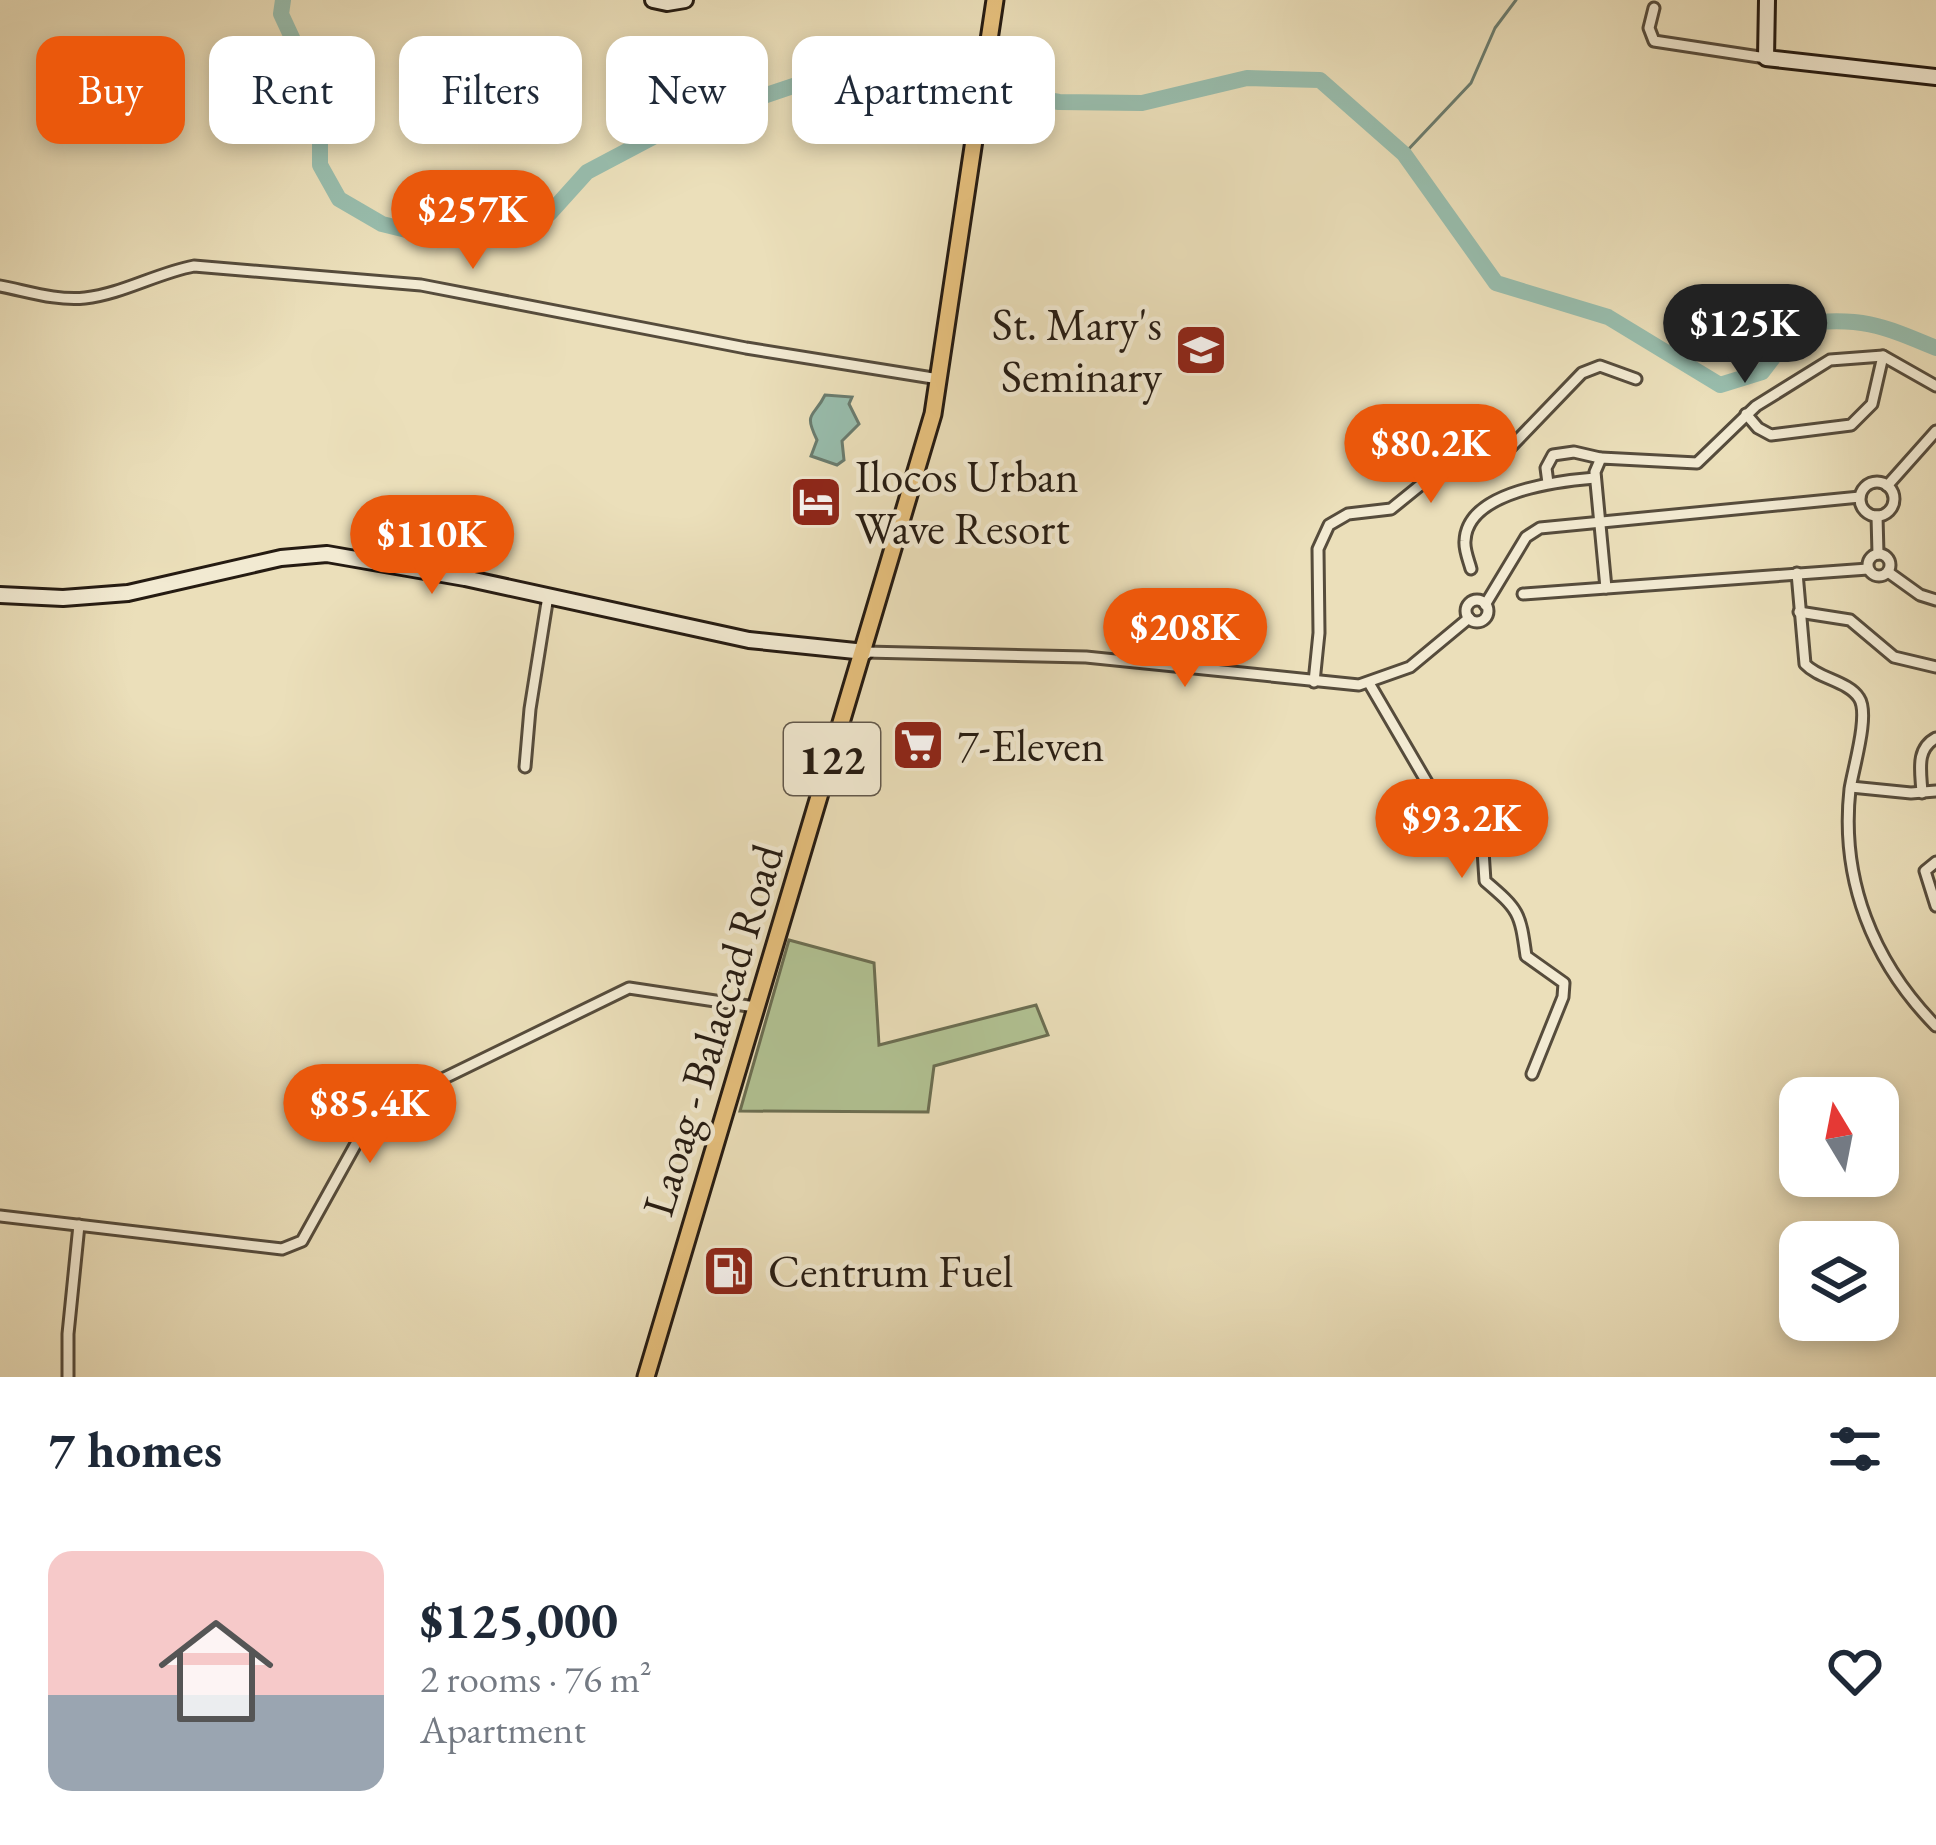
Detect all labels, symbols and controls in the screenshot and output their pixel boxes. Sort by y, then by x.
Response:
chip: Buy [36,36,185,144]
chip: Rent [209,36,375,144]
chip: Filters [399,36,582,144]
chip: New [606,36,768,144]
chip: Apartment [792,36,1055,144]
pin: $257K [389,170,557,272]
text: $257K [418,183,528,234]
pin: $125K [1661,284,1829,386]
place label: St. Mary's Seminary [992,295,1162,405]
text: $125K [1690,297,1800,348]
school or university icon: St. Mary's Seminary [1173,322,1229,378]
pin: $80.2K [1333,404,1529,506]
text: $80.2K [1371,417,1491,468]
place label: Ilocos Urban Wave Resort [855,447,1079,557]
hotel icon: Ilocos Urban Wave Resort [788,474,844,530]
pin: $110K [348,495,516,597]
text: $110K [377,508,487,559]
pin: $208K [1101,588,1269,690]
text: $208K [1130,601,1240,652]
place label: 7-Eleven [957,716,1105,774]
supermarket icon: 7-Eleven [890,717,946,773]
road number: 122 [784,723,880,795]
pin: $93.2K [1364,779,1560,881]
text: $93.2K [1402,792,1522,843]
street label: Laoag - Balaccad Road [628,837,796,1223]
pin: $85.4K [272,1064,468,1166]
text: $85.4K [310,1077,430,1128]
north arrow [1779,1077,1899,1197]
map controls [1779,1077,1899,1341]
button: layers [1779,1221,1899,1341]
place label: Centrum Fuel [768,1242,1013,1300]
fuel station icon: Centrum Fuel [701,1243,757,1299]
text: 7 homes [48,1416,222,1482]
icon: filters [1822,1416,1888,1482]
text: $125,000 [420,1587,618,1653]
icon: home [144,1599,288,1743]
icon: heart [1822,1638,1888,1704]
text: 2 rooms · 76 m² [420,1653,652,1704]
text: Apartment [420,1704,586,1755]

